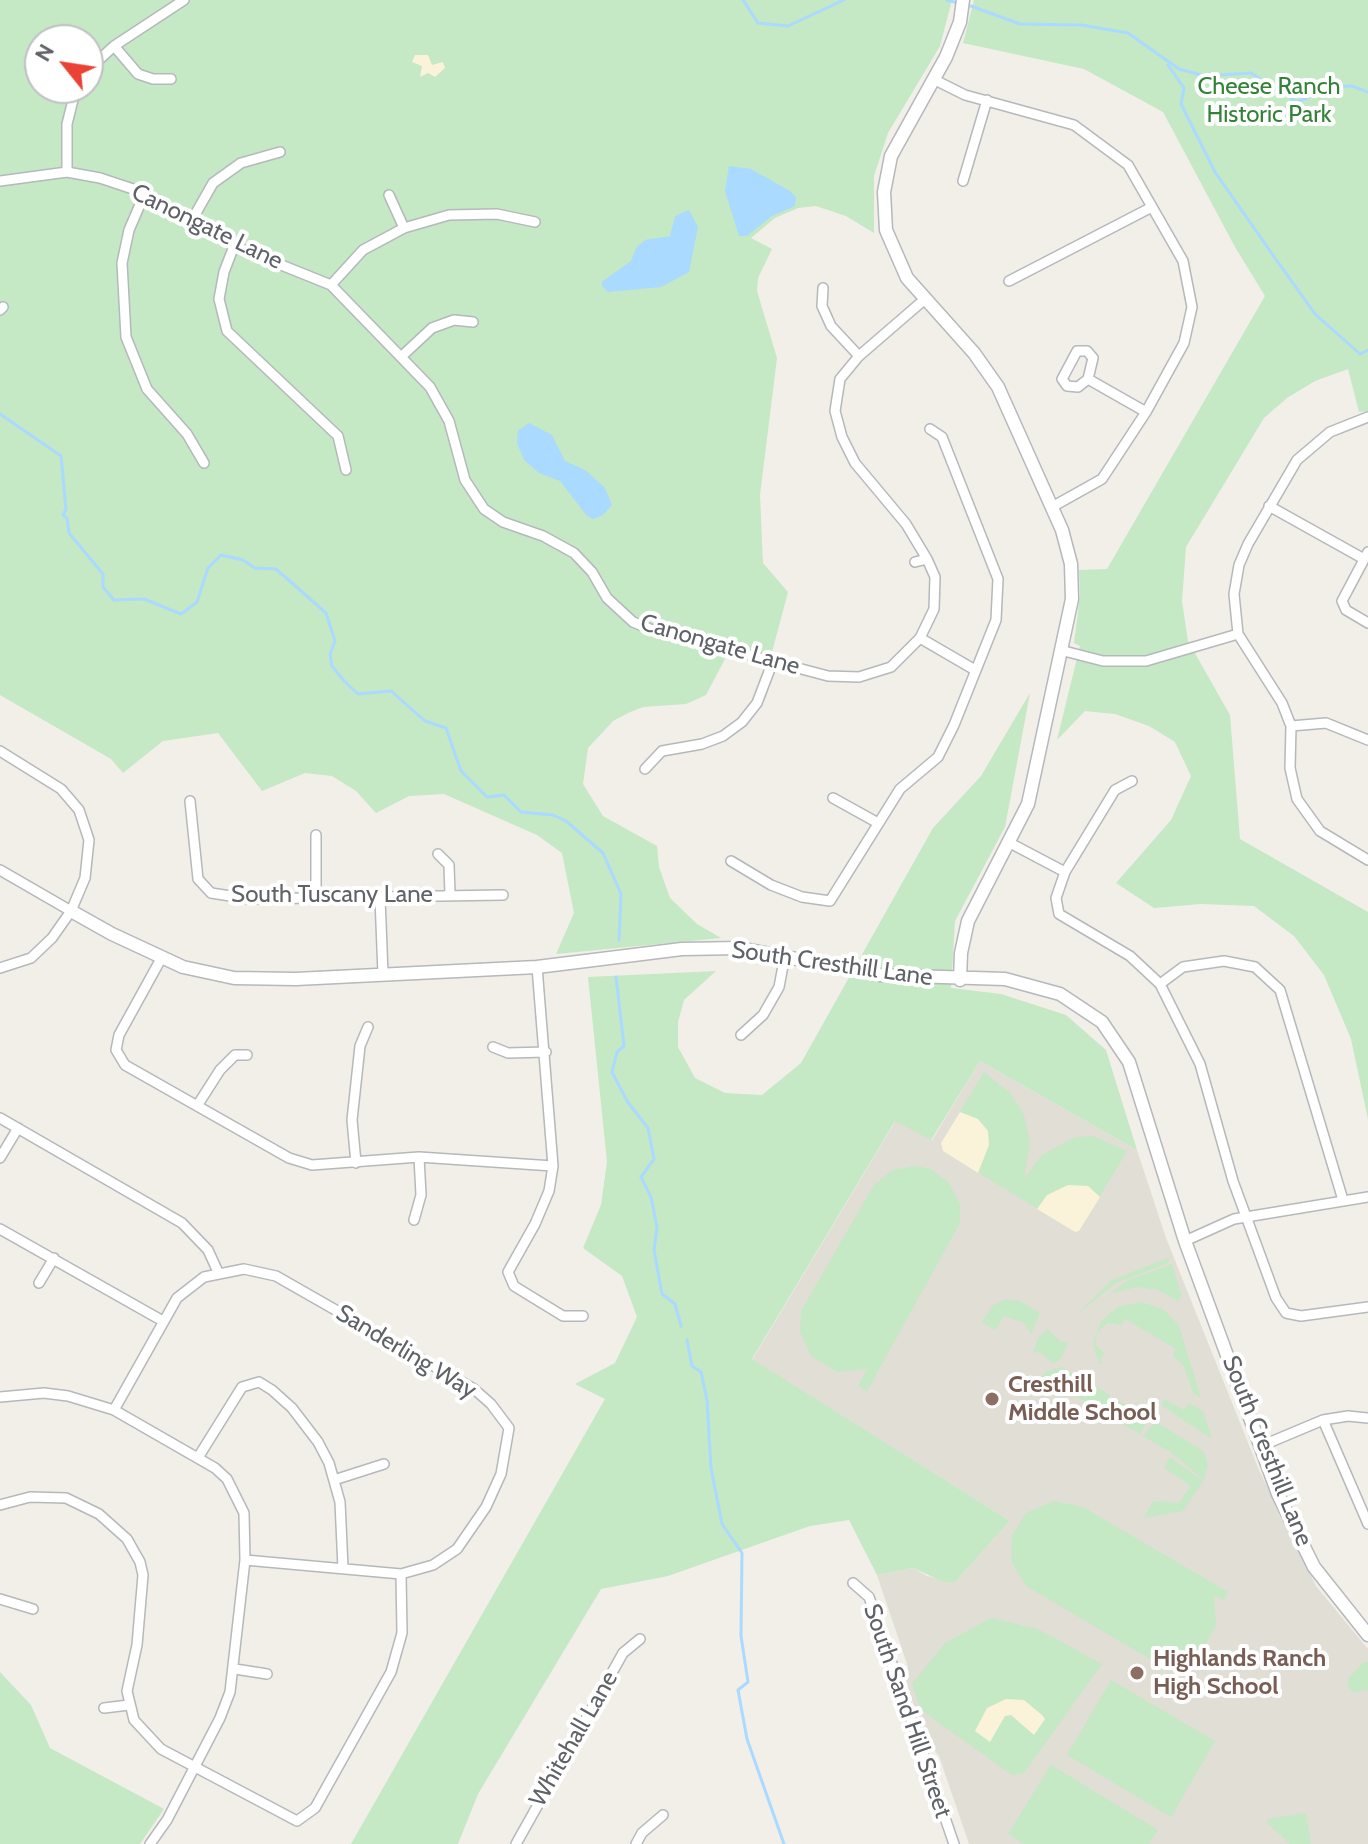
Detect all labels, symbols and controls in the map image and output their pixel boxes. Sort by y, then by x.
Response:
north arrow [24,24,104,104]
text: N [29,39,60,66]
park label: Cheese Ranch Historic Park [1197,73,1341,129]
street label: Canongate Lane [127,178,287,276]
street label: Canongate Lane [637,608,803,682]
street label: South Tuscany Lane [231,881,433,909]
street label: South Cresthill Lane [730,936,934,992]
street label: Sanderling Way [331,1299,481,1405]
street label: South Cresthill Lane [1216,1352,1318,1550]
place label: Cresthill Middle School [1008,1371,1157,1427]
marker: Cresthill Middle School [983,1390,1001,1408]
street label: South Sand Hill Street [857,1600,957,1822]
place label: Highlands Ranch High School [1153,1645,1326,1701]
marker: Highlands Ranch High School [1128,1664,1146,1682]
street label: Whitehall Lane [524,1666,624,1812]

